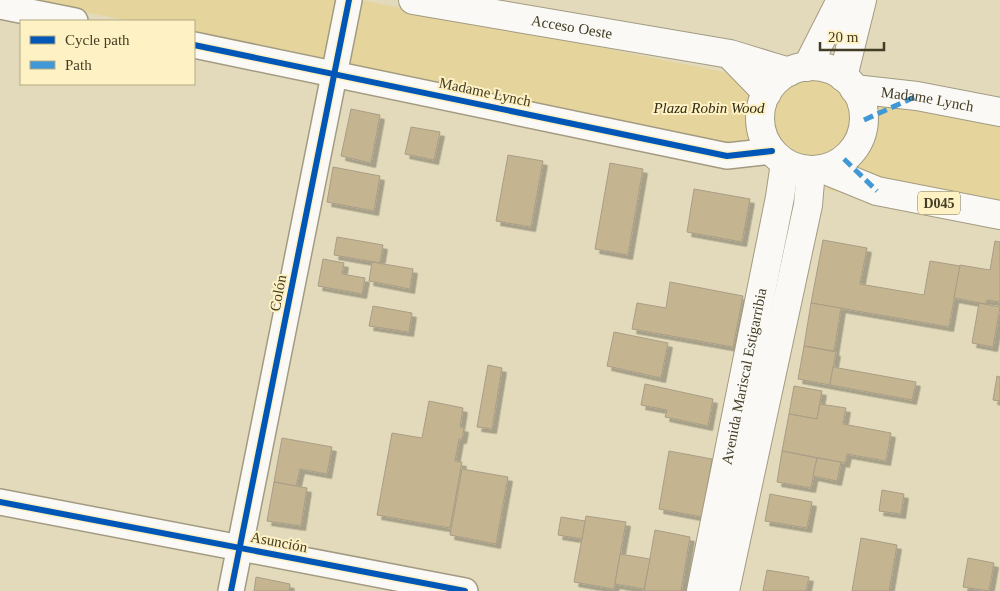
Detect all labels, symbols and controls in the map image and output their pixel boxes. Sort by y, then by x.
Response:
street label: Acceso Oeste [530,12,614,42]
legend [20,20,195,85]
scale bar [820,20,884,52]
text: 20 m [828,29,859,45]
text: Cycle path [65,32,130,48]
text: Path [65,57,92,73]
street label: Madame Lynch [437,74,533,110]
street label: Madame Lynch [880,84,975,115]
park label: Plaza Robin Wood [652,100,765,116]
road number: D045 [918,192,960,214]
street label: Colón [267,273,289,313]
street label: Avenida Mariscal Estigarribia [719,286,770,466]
street label: Asunción [249,529,309,555]

